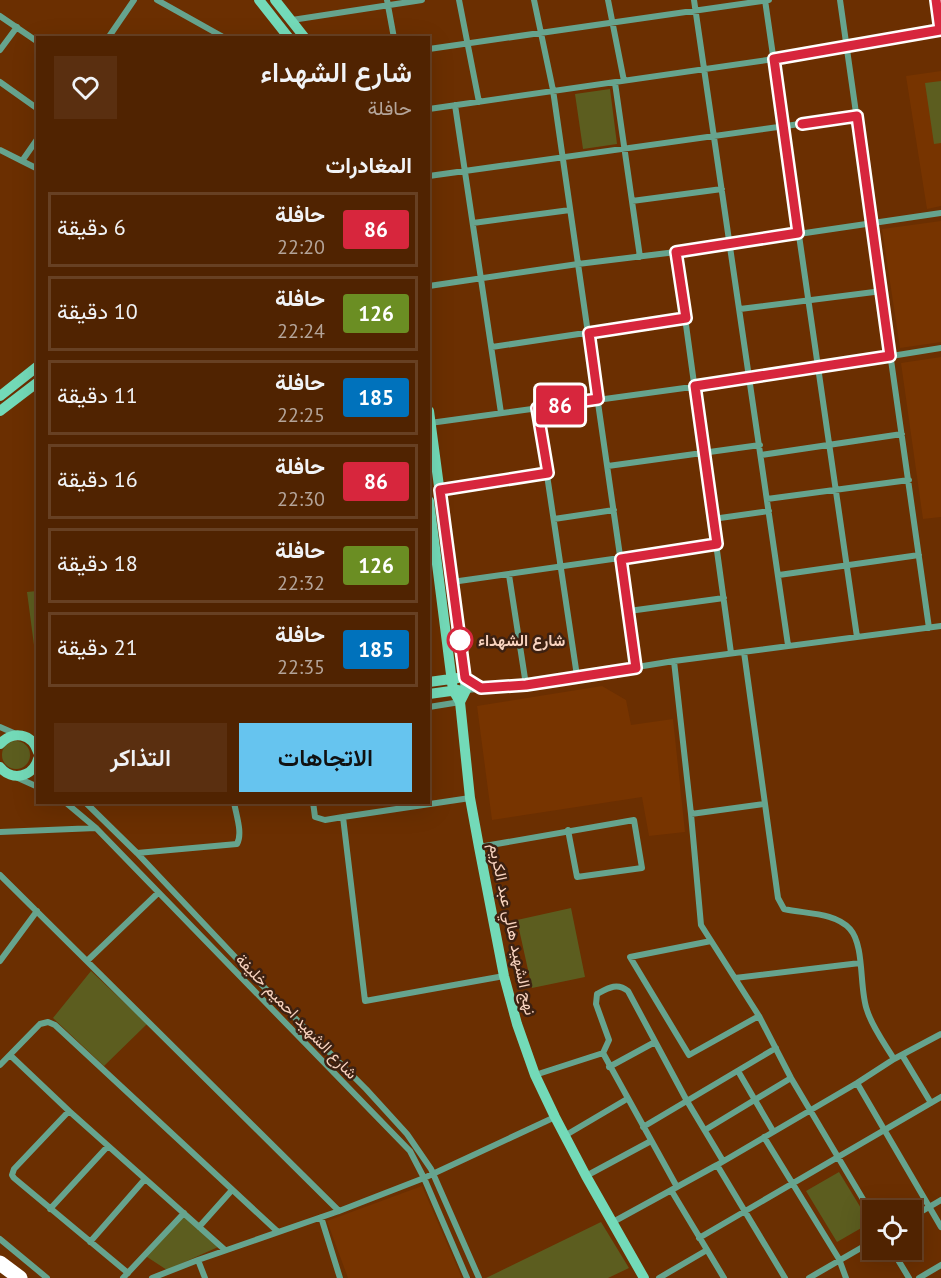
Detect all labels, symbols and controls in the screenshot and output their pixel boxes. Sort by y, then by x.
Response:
text: شارع الشهداء [260,53,412,90]
button: heart [54,56,117,119]
text: حافلة [367,95,412,121]
text: المغادرات [326,151,412,179]
text: حافلة [275,200,325,228]
text: 6 دقيقة [57,213,126,241]
text: 86 [364,216,388,243]
text: 22:20 [277,234,325,260]
text: حافلة [275,284,325,312]
text: 10 دقيقة [57,297,138,325]
text: 126 [358,300,394,327]
text: 22:24 [277,318,325,344]
text: حافلة [275,368,325,396]
text: 11 دقيقة [57,381,138,409]
text: 185 [358,384,394,411]
line badge: 86 [533,386,587,424]
text: 86 [548,392,572,419]
text: 22:25 [277,402,325,428]
text: حافلة [275,452,325,480]
text: 16 دقيقة [57,465,138,493]
text: 86 [364,468,388,495]
text: 22:30 [277,486,325,512]
text: حافلة [275,536,325,564]
text: 18 دقيقة [57,549,138,577]
text: 126 [358,552,394,579]
text: 22:32 [277,570,325,596]
text: حافلة [275,620,325,648]
marker: شارع الشهداء [447,627,473,653]
place label: شارع الشهداء [478,630,566,651]
text: 21 دقيقة [57,633,138,661]
text: 185 [358,636,394,663]
text: 22:35 [277,654,325,680]
button: التذاكر [54,723,227,792]
button: الاتجاهات [239,723,412,792]
street label: نهج الشهيد هالي عبد الكريم [481,841,541,1018]
street label: شارع الشهيد احميم خليفة [231,949,362,1084]
map controls [862,1200,922,1260]
button: locate [862,1200,922,1260]

